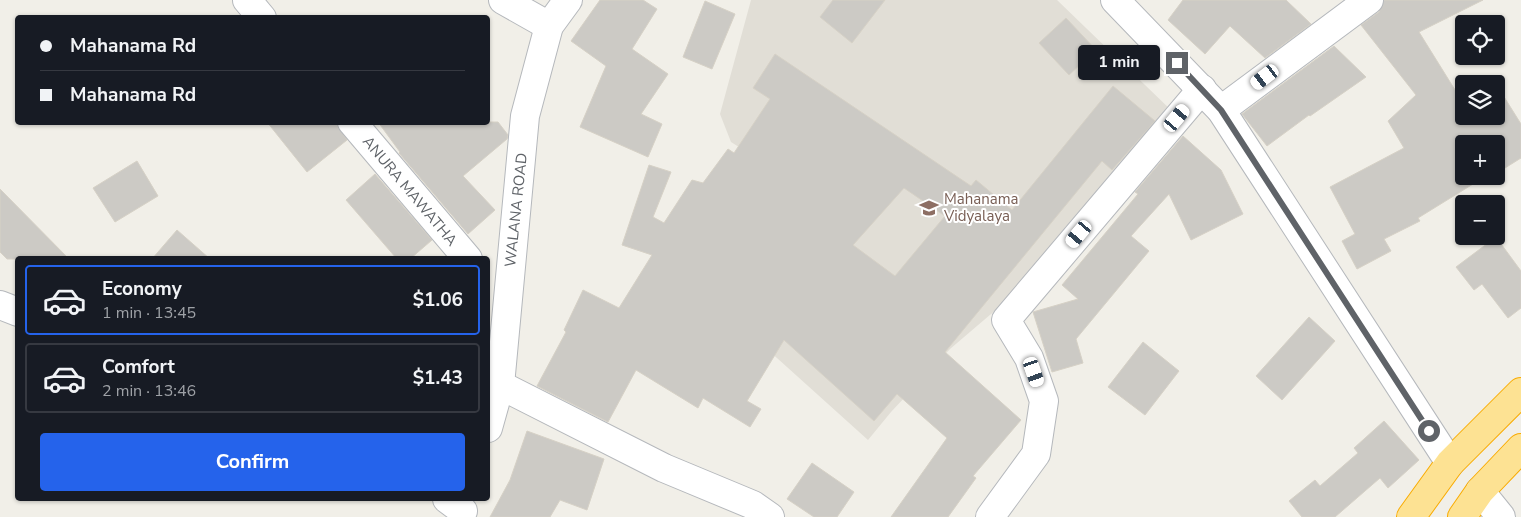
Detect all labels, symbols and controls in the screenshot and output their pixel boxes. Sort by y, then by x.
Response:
map controls [1455,15,1505,245]
button: locate [1455,15,1505,65]
text: Mahanama Rd [70,33,196,59]
callout: 1 min [1077,46,1160,80]
text: 1 min [1098,51,1140,73]
route end [1166,52,1188,74]
car [1248,62,1281,92]
button: layers [1455,75,1505,125]
text: Mahanama Rd [70,82,196,108]
car [1161,102,1192,134]
street label: ANURA MAWATHA [358,132,462,250]
button: + [1455,135,1505,185]
street label: WALANA ROAD [500,152,532,268]
place label: Mahanama Vidyalaya [943,189,1019,226]
button: − [1455,195,1505,245]
school or university icon: Mahanama Vidyalaya [918,197,940,219]
car [1063,218,1094,250]
text: Economy [102,276,182,302]
icon: car [42,278,87,323]
text: $1.06 [413,287,463,313]
text: 1 min · 13:45 [102,302,196,324]
text: Comfort [102,354,175,380]
car [1022,355,1045,389]
icon: car [42,356,87,401]
text: $1.43 [413,365,463,391]
text: 2 min · 13:46 [102,380,196,402]
route start [1418,420,1440,442]
button: Confirm [40,433,465,491]

